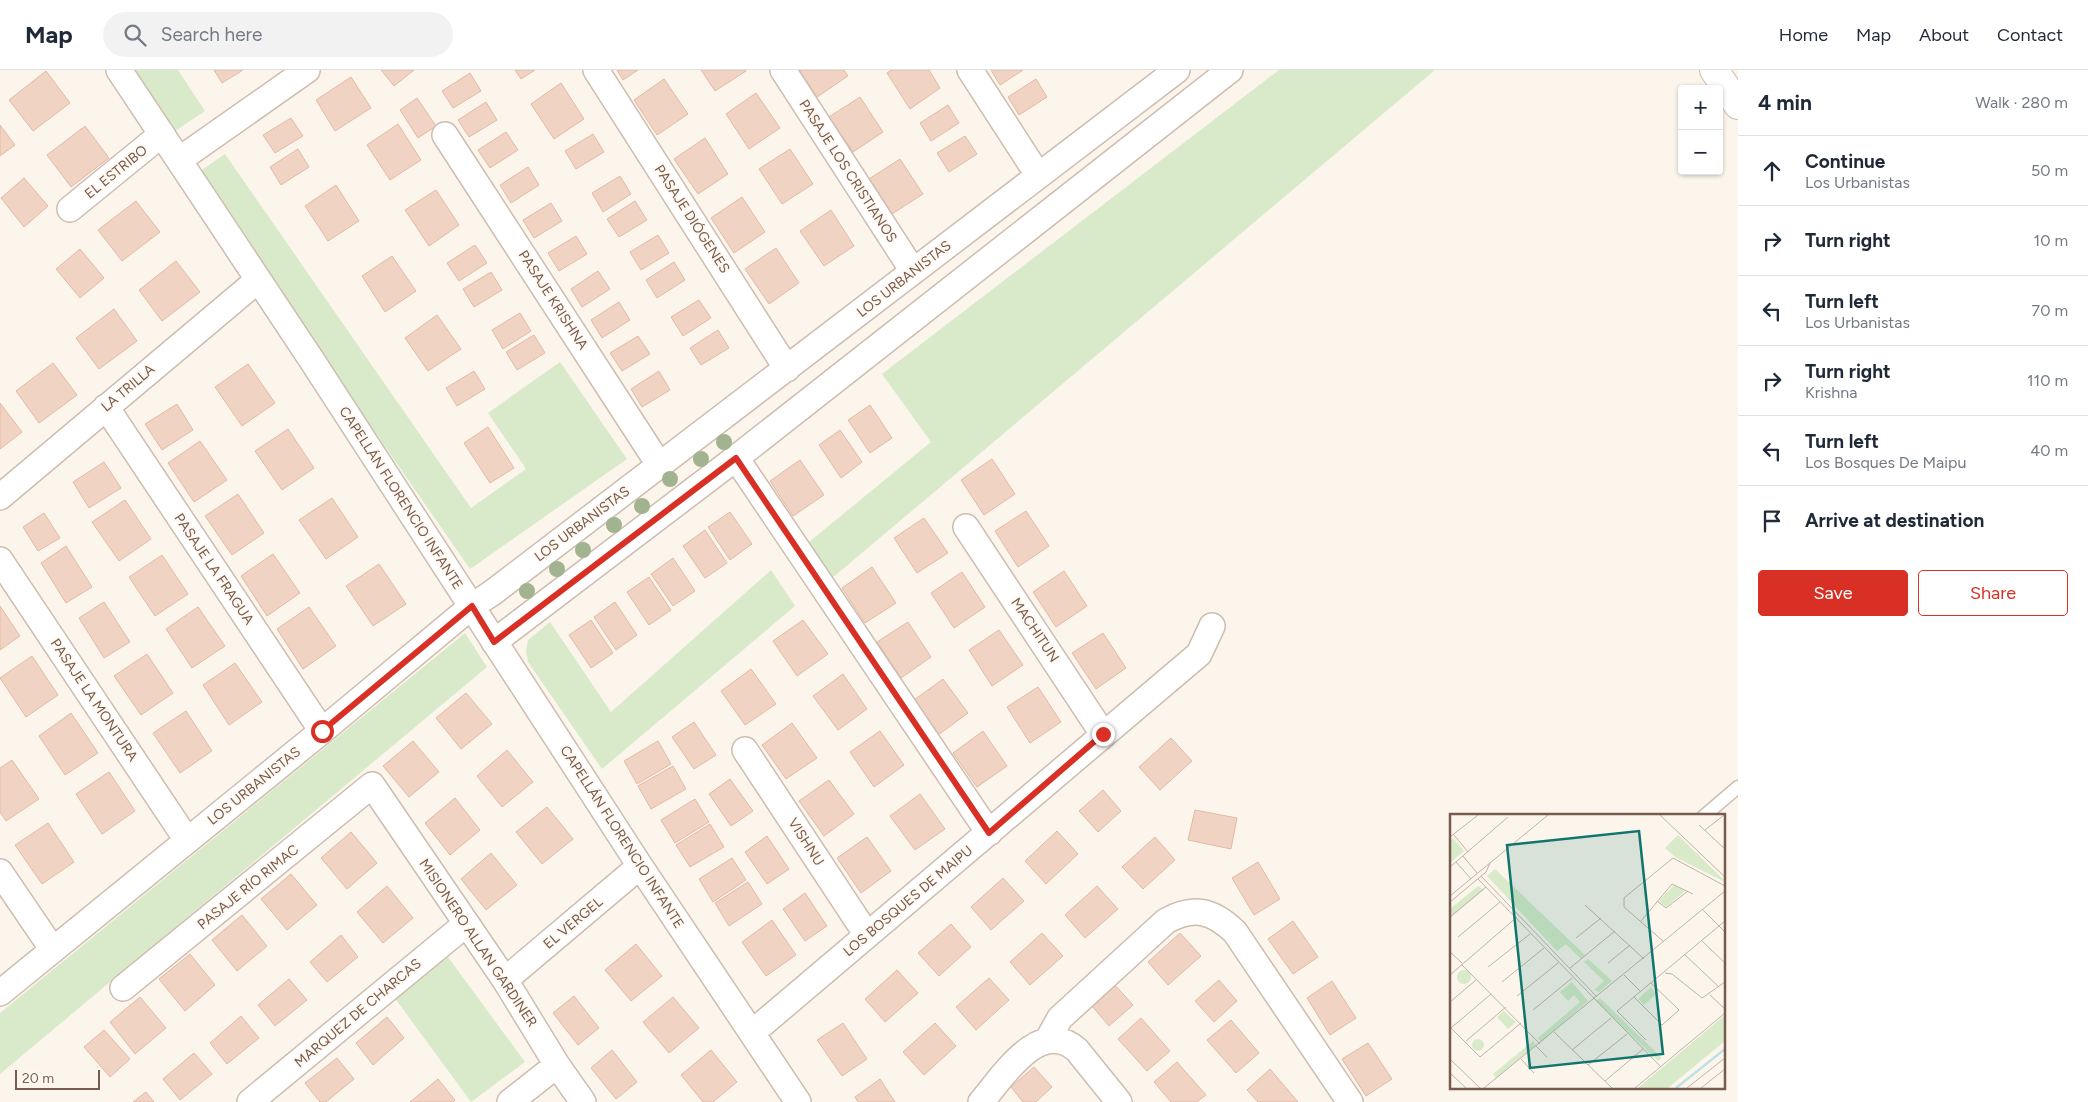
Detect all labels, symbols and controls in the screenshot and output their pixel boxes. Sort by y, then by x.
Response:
search box [103,12,453,57]
text: Map [25,20,73,49]
icon: search [121,21,149,49]
text: Search here [161,23,262,46]
text: Home [1779,24,1828,46]
text: Map [1856,24,1891,46]
text: About [1919,24,1969,46]
text: Contact [1997,24,2063,46]
map controls [1678,85,1723,175]
button: + [1678,85,1723,130]
text: 4 min [1758,90,1812,115]
text: Walk · 280 m [1975,93,2068,112]
street label: PASAJE LOS CRISTIANOS [795,96,901,246]
button: − [1678,130,1723,175]
street label: EL ESTRIBO [81,142,151,202]
text: Continue [1805,150,1885,173]
icon: ahead [1758,157,1786,185]
text: 50 m [2031,161,2068,180]
street label: PASAJE DIÓGENES [651,162,733,276]
text: Los Urbanistas [1805,173,1910,192]
icon: right [1758,227,1786,255]
text: Turn right [1805,229,1891,252]
text: 10 m [2034,231,2068,250]
street label: LOS URBANISTAS [854,237,954,321]
street label: PASAJE KRISHNA [515,247,592,353]
text: Turn left [1805,290,1879,313]
icon: left [1758,297,1786,325]
text: 70 m [2032,301,2068,320]
text: Los Urbanistas [1805,313,1910,332]
street label: LA TRILLA [98,360,159,415]
text: Turn right [1805,360,1891,383]
icon: right [1758,367,1786,395]
text: 110 m [2027,371,2068,390]
text: Krishna [1805,383,1857,402]
street label: CAPELLÁN FLORENCIO INFANTE [335,403,467,593]
text: Turn left [1805,430,1879,453]
icon: left [1758,437,1786,465]
text: 40 m [2030,441,2068,460]
text: Los Bosques De Maipu [1805,453,1966,472]
street label: LOS URBANISTAS [531,483,633,565]
icon: arrive [1758,507,1786,535]
text: Arrive at destination [1805,509,1984,532]
street label: PASAJE LA FRAGUA [171,510,258,628]
button: Save [1758,570,1908,616]
button: Share [1918,570,2068,616]
street label: MACHITUN [1007,595,1063,665]
street label: PASAJE LA MONTURA [47,635,142,765]
route start [311,720,334,743]
route end [1092,723,1115,746]
street label: CAPELLÁN FLORENCIO INFANTE [556,742,688,932]
street label: LOS URBANISTAS [204,743,304,829]
inset map [1450,814,1726,1090]
street label: VISHNU [784,815,828,869]
street label: PASAJE RÍO RIMAC [194,841,302,933]
street label: LOS BOSQUES DE MAIPU [840,842,976,960]
street label: MISIONERO ALLAN GARDINER [415,856,541,1030]
street label: EL VERGEL [540,893,607,953]
street label: MARQUEZ DE CHARCAS [291,955,425,1071]
scale bar [15,1067,100,1090]
text: 20 m [22,1070,54,1087]

